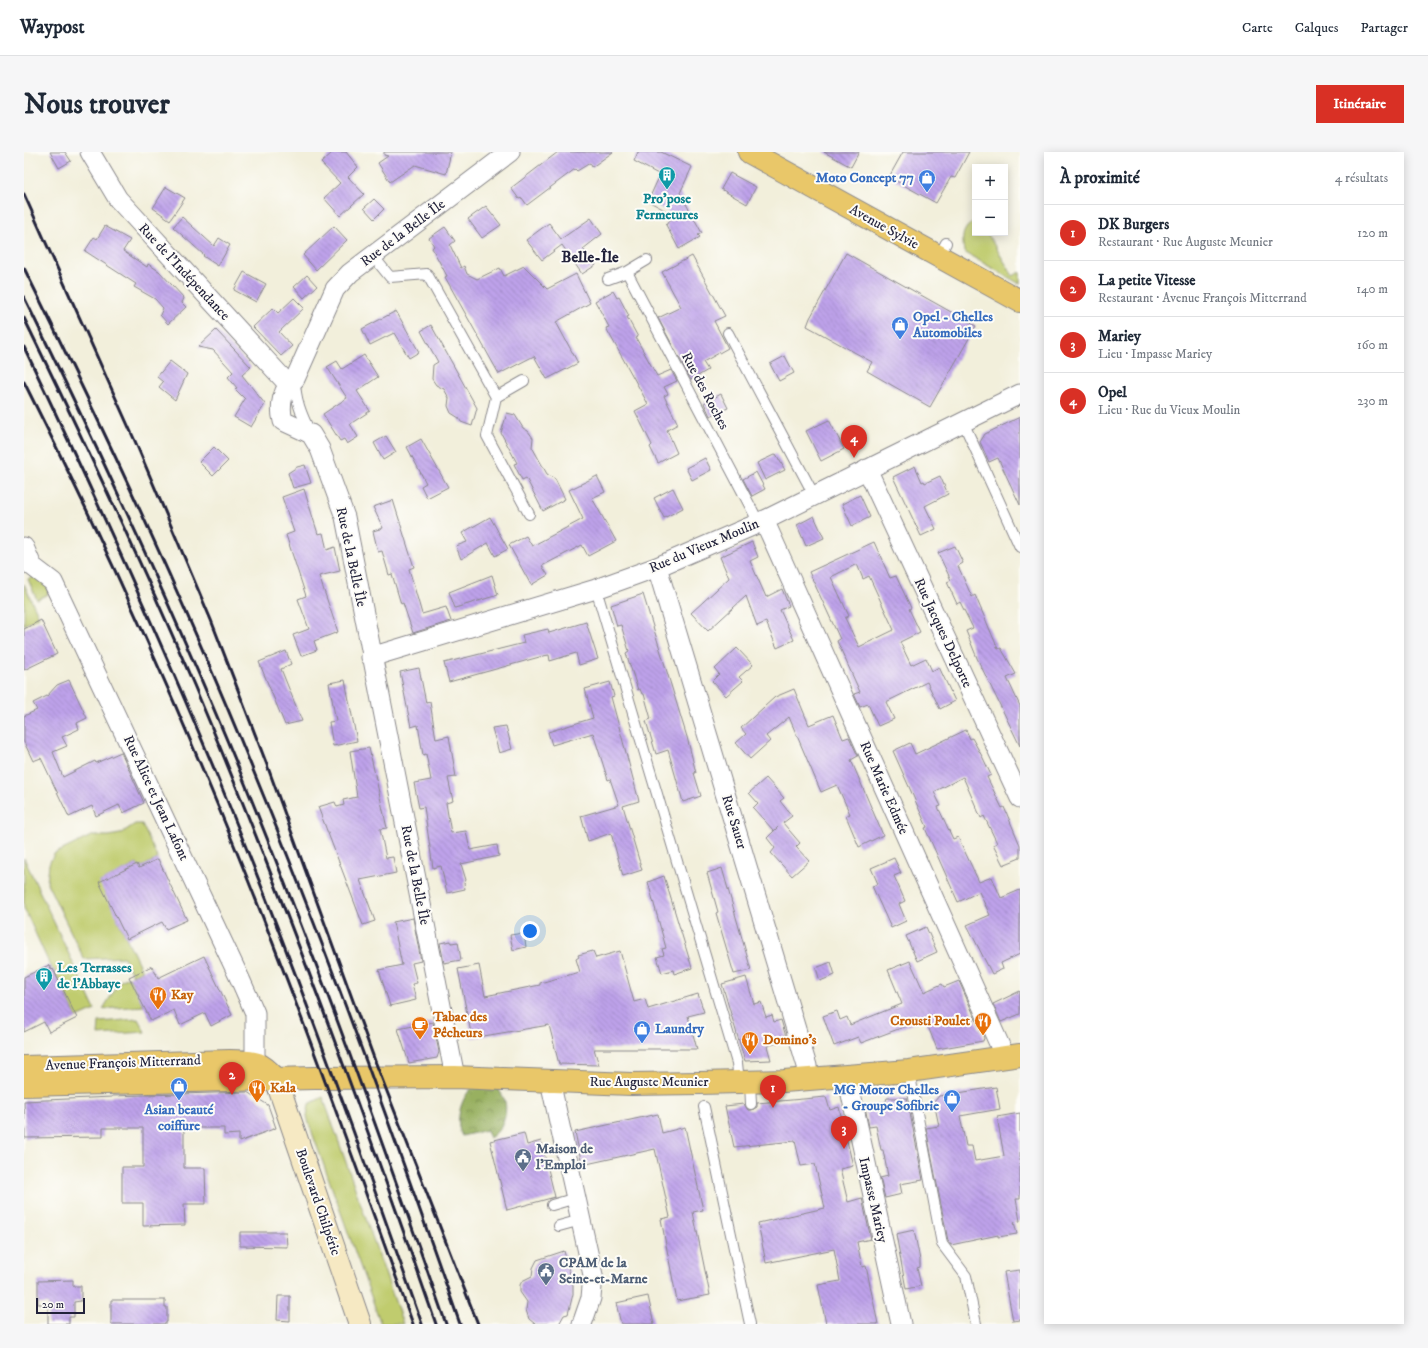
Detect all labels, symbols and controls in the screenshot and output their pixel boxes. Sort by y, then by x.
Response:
text: Waypost [20,16,84,39]
text: Carte [1242,19,1273,37]
text: Calques [1295,19,1338,37]
text: Partager [1360,19,1408,37]
button: Itinéraire [1316,85,1404,123]
text: Nous trouver [24,87,170,122]
map controls [972,164,1008,236]
button: + [972,164,1008,200]
building icon: Pro'pose Fermetures [657,165,677,190]
text: À proximité [1060,167,1140,189]
shop icon: Moto Concept 77 [917,168,937,193]
place label: Moto Concept 77 [816,169,914,187]
text: 4 résultats [1335,170,1388,186]
place label: Pro'pose Fermetures [636,190,699,224]
street label: Rue de la Belle Île [357,195,449,271]
button: − [972,200,1008,236]
street label: Avenue Sylvie [846,201,922,254]
text: DK Burgers [1098,215,1169,234]
street label: Rue de l'Indépendance [134,220,234,325]
text: 1 [1071,225,1075,241]
text: 120 m [1357,225,1388,241]
text: Restaurant · Rue Auguste Meunier [1098,234,1273,250]
district label: Belle-Île [561,247,619,267]
text: La petite Vitesse [1098,271,1195,290]
text: 2 [1070,281,1076,297]
text: 140 m [1356,281,1388,297]
text: Restaurant · Avenue François Mitterrand [1098,290,1307,306]
place label: Opel - Chelles Automobiles [912,308,993,342]
shop icon: Opel - Chelles Automobiles [890,315,910,340]
text: Mariey [1098,327,1141,346]
text: 3 [1071,337,1075,353]
text: 160 m [1357,337,1388,353]
text: Lieu · Impasse Mariey [1098,346,1212,362]
street label: Rue des Roches [677,349,733,433]
text: Opel [1098,383,1127,402]
text: 4 [1069,393,1077,409]
text: 230 m [1357,393,1388,409]
text: Lieu · Rue du Vieux Moulin [1098,402,1240,418]
pin: 4 [841,425,867,458]
street label: Rue de la Belle Île [332,506,370,609]
street label: Rue du Vieux Moulin [646,514,762,577]
street label: Rue Jacques Delporte [910,575,976,691]
street label: Rue Alice et Jean Lafont [119,733,193,864]
street label: Rue Marie Edmée [855,739,913,838]
street label: Rue Sauer [717,793,751,852]
street label: Rue de la Belle Île [396,824,434,927]
your location [520,921,540,941]
place label: Les Terrasses de l'Abbaye [57,959,132,993]
building icon: Les Terrasses de l'Abbaye [34,966,54,991]
restaurant icon: Kay [148,985,168,1010]
place label: Kay [171,986,194,1004]
place label: Tabac des Pêcheurs [432,1008,488,1042]
restaurant icon: Crousti Poulet [973,1011,993,1036]
place label: Crousti Poulet [890,1012,971,1030]
cafe icon: Tabac des Pêcheurs [410,1015,430,1040]
shop icon: Laundry [632,1019,652,1044]
place label: Laundry [655,1020,704,1038]
restaurant icon: Domino's [740,1030,760,1055]
place label: Domino's [763,1031,817,1049]
street label: Avenue François Mitterrand [45,1051,201,1075]
pin: 2 [219,1062,245,1095]
street label: Rue Auguste Meunier [589,1073,709,1091]
pin: 1 [760,1075,786,1108]
shop icon: Asian beauté coiffure [169,1076,189,1101]
restaurant icon: Kala [247,1078,267,1103]
place label: Kala [270,1079,297,1097]
place label: MG Motor Chelles - Groupe Sofibrie [833,1081,939,1115]
shop icon: MG Motor Chelles - Groupe Sofibrie [942,1088,962,1113]
place label: Asian beauté coiffure [144,1101,214,1135]
pin: 3 [831,1116,857,1149]
place label: Maison de l'Emploi [535,1140,593,1174]
street label: Boulevard Chilpéric [291,1146,345,1258]
public building icon: Maison de l'Emploi [513,1147,533,1172]
street label: Impasse Mariey [854,1155,892,1245]
place label: CPAM de la Seine-et-Marne [559,1254,648,1288]
public building icon: CPAM de la Seine-et-Marne [536,1261,556,1286]
scale bar [36,1296,85,1315]
text: 20 m [42,1298,64,1312]

